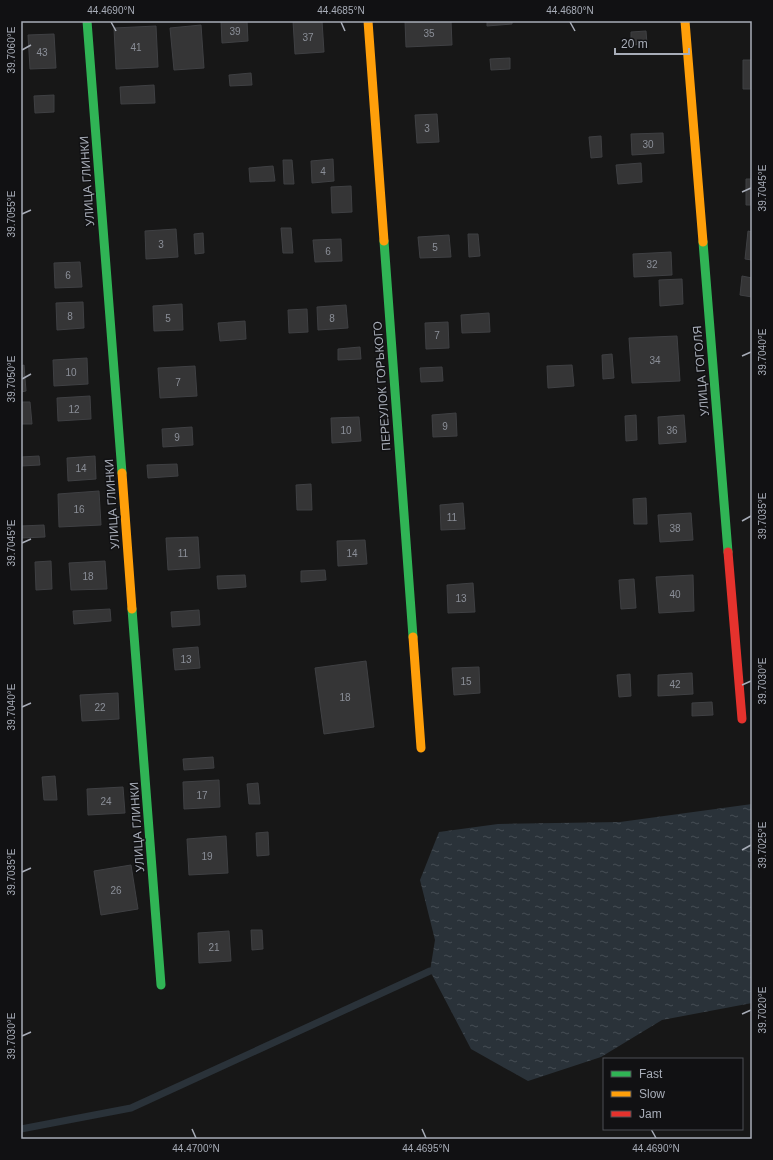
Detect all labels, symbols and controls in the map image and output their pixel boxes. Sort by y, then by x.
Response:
text: 44.4690°N [87,5,135,16]
text: 44.4685°N [317,5,365,16]
text: 44.4680°N [546,5,594,16]
text: 39.7060°E [6,26,17,73]
house number: 39 [229,26,241,37]
house number: 35 [423,28,435,39]
scale bar [615,30,689,56]
house number: 37 [302,32,314,43]
text: 20 m [621,37,648,51]
house number: 41 [130,42,142,53]
house number: 43 [36,47,48,58]
house number: 3 [424,123,430,134]
street label: УЛИЦА ГЛИНКИ [77,135,97,227]
house number: 30 [642,139,654,150]
text: 39.7045°E [757,164,768,211]
house number: 4 [320,166,326,177]
text: 39.7055°E [6,190,17,237]
house number: 3 [158,239,164,250]
house number: 5 [432,242,438,253]
house number: 6 [325,246,331,257]
house number: 32 [646,259,658,270]
house number: 6 [65,270,71,281]
house number: 8 [67,311,73,322]
house number: 5 [165,313,171,324]
house number: 8 [329,313,335,324]
street label: ПЕРЕУЛОК ГОРЬКОГО [370,321,394,451]
street label: УЛИЦА ГОГОЛЯ [690,325,712,417]
text: 39.7040°E [757,328,768,375]
house number: 7 [434,330,440,341]
text: 39.7050°E [6,355,17,402]
house number: 34 [649,355,661,366]
house number: 10 [65,367,77,378]
house number: 7 [175,377,181,388]
house number: 12 [68,404,80,415]
house number: 9 [442,421,448,432]
house number: 10 [340,425,352,436]
house number: 36 [666,425,678,436]
house number: 9 [174,432,180,443]
street label: УЛИЦА ГЛИНКИ [102,458,122,550]
house number: 14 [75,463,87,474]
text: 39.7035°E [757,492,768,539]
house number: 16 [73,504,85,515]
house number: 11 [447,512,458,523]
text: 39.7045°E [6,519,17,566]
house number: 38 [669,523,681,534]
house number: 11 [178,548,189,559]
house number: 14 [346,548,358,559]
house number: 18 [82,571,94,582]
house number: 40 [669,589,681,600]
house number: 13 [455,593,467,604]
house number: 13 [180,654,192,665]
text: 39.7030°E [757,657,768,704]
house number: 15 [460,676,472,687]
house number: 42 [669,679,681,690]
text: 39.7040°E [6,683,17,730]
house number: 18 [339,692,351,703]
house number: 22 [94,702,106,713]
street label: УЛИЦА ГЛИНКИ [127,781,147,873]
house number: 17 [196,790,208,801]
house number: 24 [100,796,112,807]
text: 39.7025°E [757,821,768,868]
text: 39.7035°E [6,848,17,895]
house number: 19 [201,851,213,862]
house number: 26 [110,885,122,896]
house number: 21 [208,942,220,953]
text: 39.7020°E [757,986,768,1033]
text: 39.7030°E [6,1012,17,1059]
legend [603,1058,743,1130]
text: Fast [639,1067,663,1081]
text: Slow [639,1087,665,1101]
text: Jam [639,1107,662,1121]
text: 44.4700°N [172,1143,220,1154]
text: 44.4695°N [402,1143,450,1154]
text: 44.4690°N [632,1143,680,1154]

